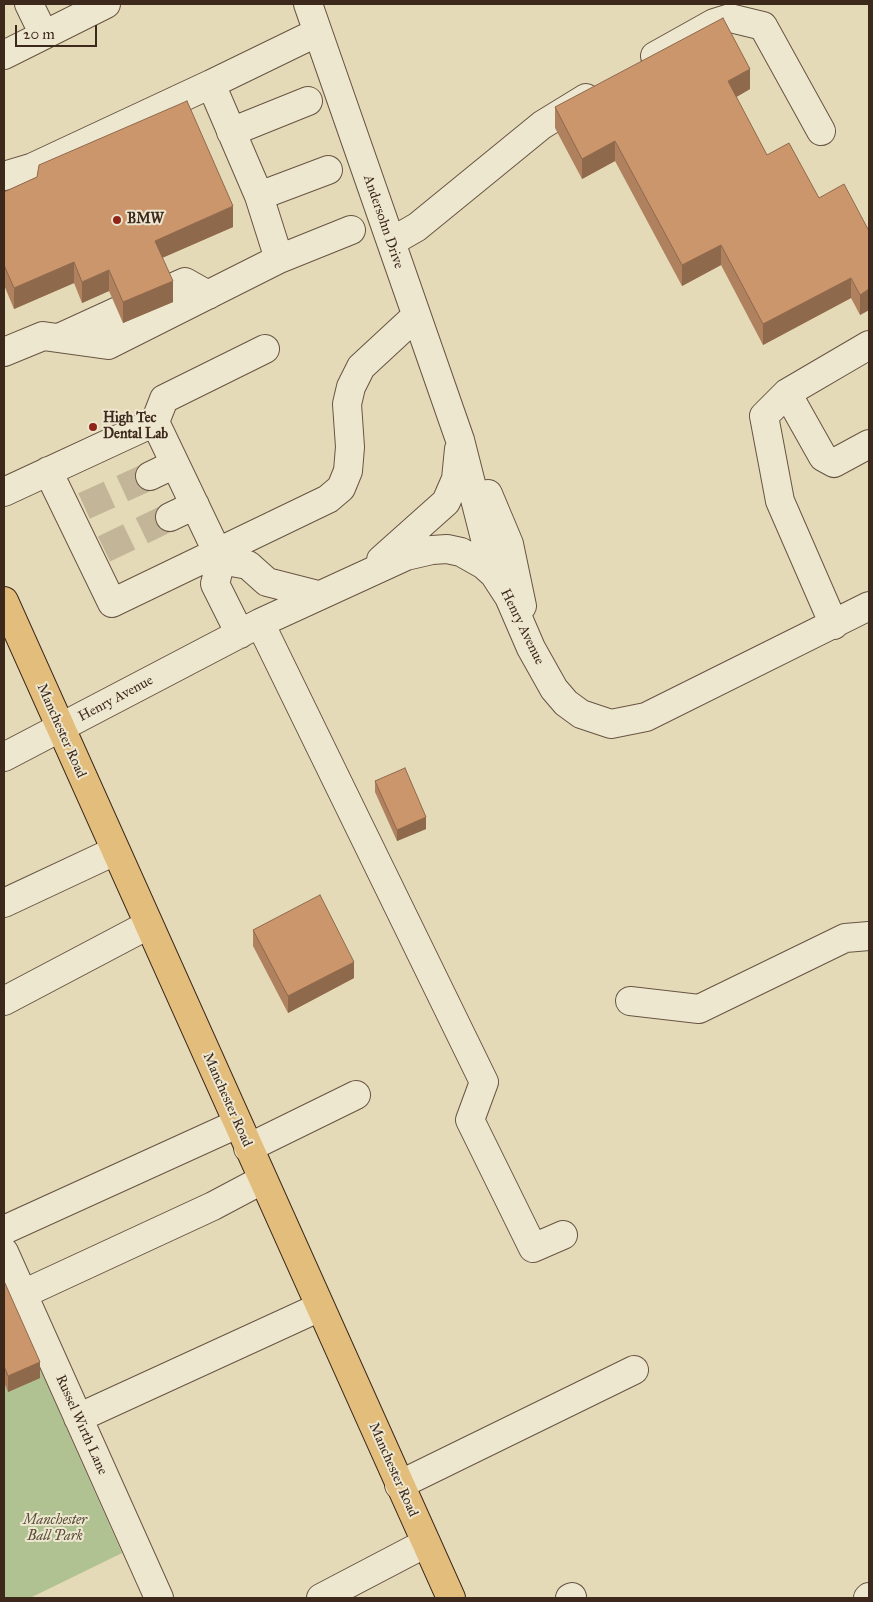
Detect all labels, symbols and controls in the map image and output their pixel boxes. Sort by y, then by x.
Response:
scale bar [18,15,100,47]
text: 20 m [23,25,55,43]
street label: Andersohn Drive [359,173,407,271]
place label: BMW [127,212,164,228]
marker: BMW [111,214,123,226]
place label: High Tec Dental Lab [103,411,168,444]
marker: High Tec Dental Lab [87,421,99,433]
street label: Henry Avenue [496,586,548,668]
street label: Henry Avenue [76,672,156,726]
street label: Manchester Road [33,681,89,781]
street label: Manchester Road [199,1050,255,1150]
street label: Russel Wirth Lane [51,1372,111,1478]
street label: Manchester Road [365,1420,421,1520]
park label: Manchester Ball Park [23,1513,87,1545]

